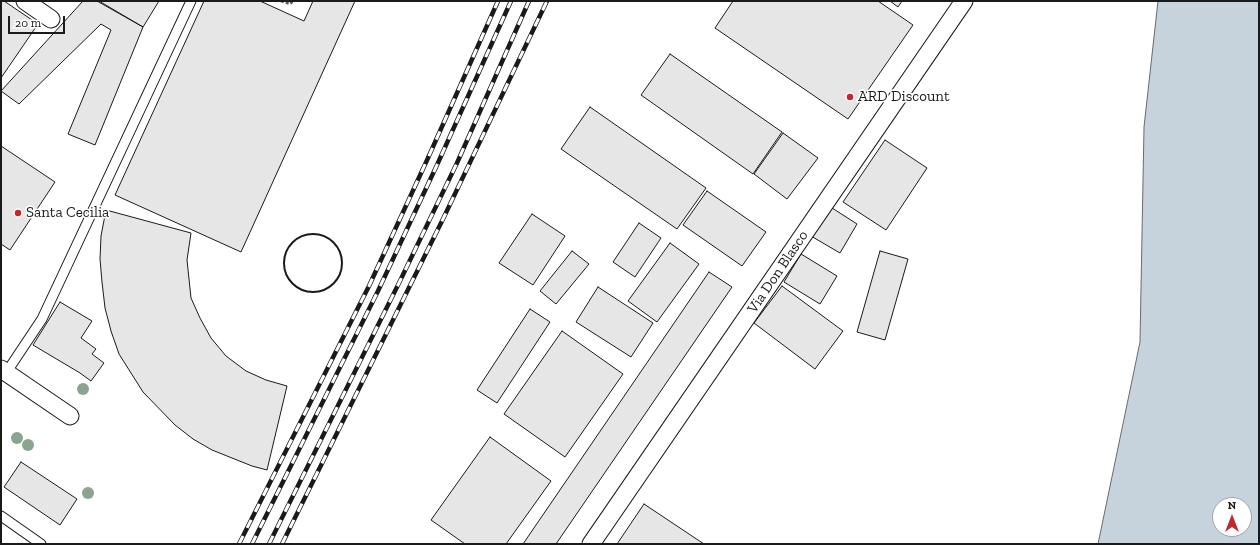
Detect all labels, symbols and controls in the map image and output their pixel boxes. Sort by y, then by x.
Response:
scale bar [10,8,67,34]
text: 20 m [15,16,41,30]
place label: ARD Discount [858,88,949,106]
marker: ARD Discount [845,92,855,102]
place label: Santa Cecilia [26,204,109,222]
marker: Santa Cecilia [13,208,23,218]
street label: Via Don Blasco [744,227,812,317]
north arrow [1212,497,1252,537]
text: N [1228,499,1236,512]

